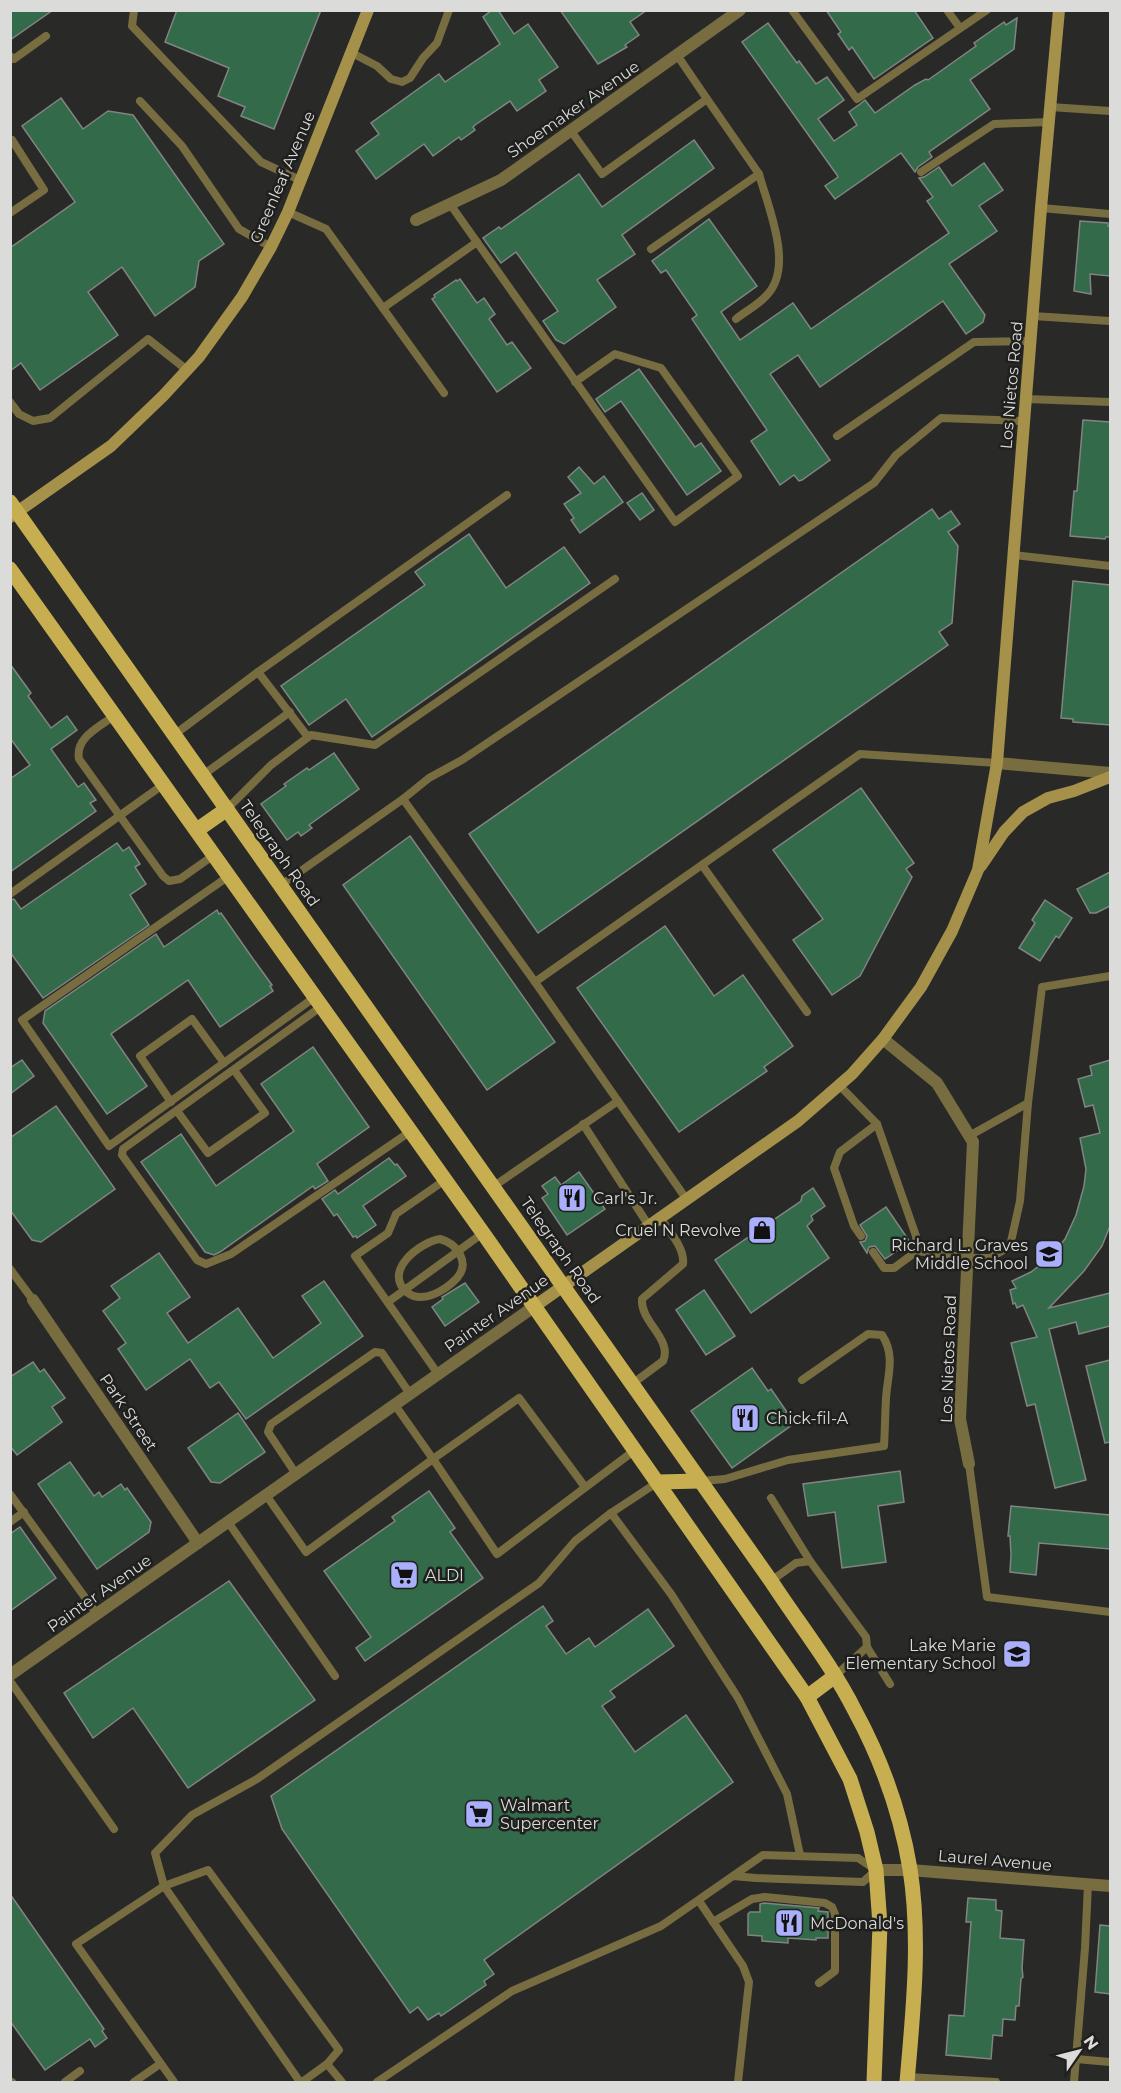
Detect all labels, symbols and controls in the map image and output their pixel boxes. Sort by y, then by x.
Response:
street label: Shoemaker Avenue [504,57,643,162]
street label: Greenleaf Avenue [246,108,319,246]
street label: Los Nietos Road [996,320,1027,450]
street label: Telegraph Road [236,796,323,910]
restaurant icon: Carl's Jr. [556,1182,588,1214]
place label: Carl's Jr. [593,1189,657,1208]
street label: Telegraph Road [517,1193,604,1307]
shop icon: Cruel N Revolve [746,1214,778,1246]
place label: Cruel N Revolve [615,1221,741,1240]
place label: Richard L. Graves Middle School [891,1236,1028,1273]
school or university icon: Richard L. Graves Middle School [1033,1238,1065,1270]
street label: Painter Avenue [441,1270,552,1356]
street label: Los Nietos Road [937,1295,960,1423]
street label: Park Street [96,1370,162,1455]
restaurant icon: Chick-fil-A [729,1402,761,1434]
place label: Chick-fil-A [766,1409,849,1428]
street label: Painter Avenue [44,1550,155,1636]
supermarket icon: ALDI [388,1559,420,1591]
place label: ALDI [425,1566,464,1585]
place label: Lake Marie Elementary School [845,1636,996,1673]
school or university icon: Lake Marie Elementary School [1001,1638,1033,1670]
place label: Walmart Supercenter [500,1796,599,1833]
supermarket icon: Walmart Supercenter [463,1798,495,1830]
street label: Laurel Avenue [937,1846,1053,1875]
restaurant icon: McDonald's [773,1907,805,1939]
place label: McDonald's [810,1914,904,1933]
north arrow [1049,2021,1109,2081]
text: N [1079,2032,1102,2053]

